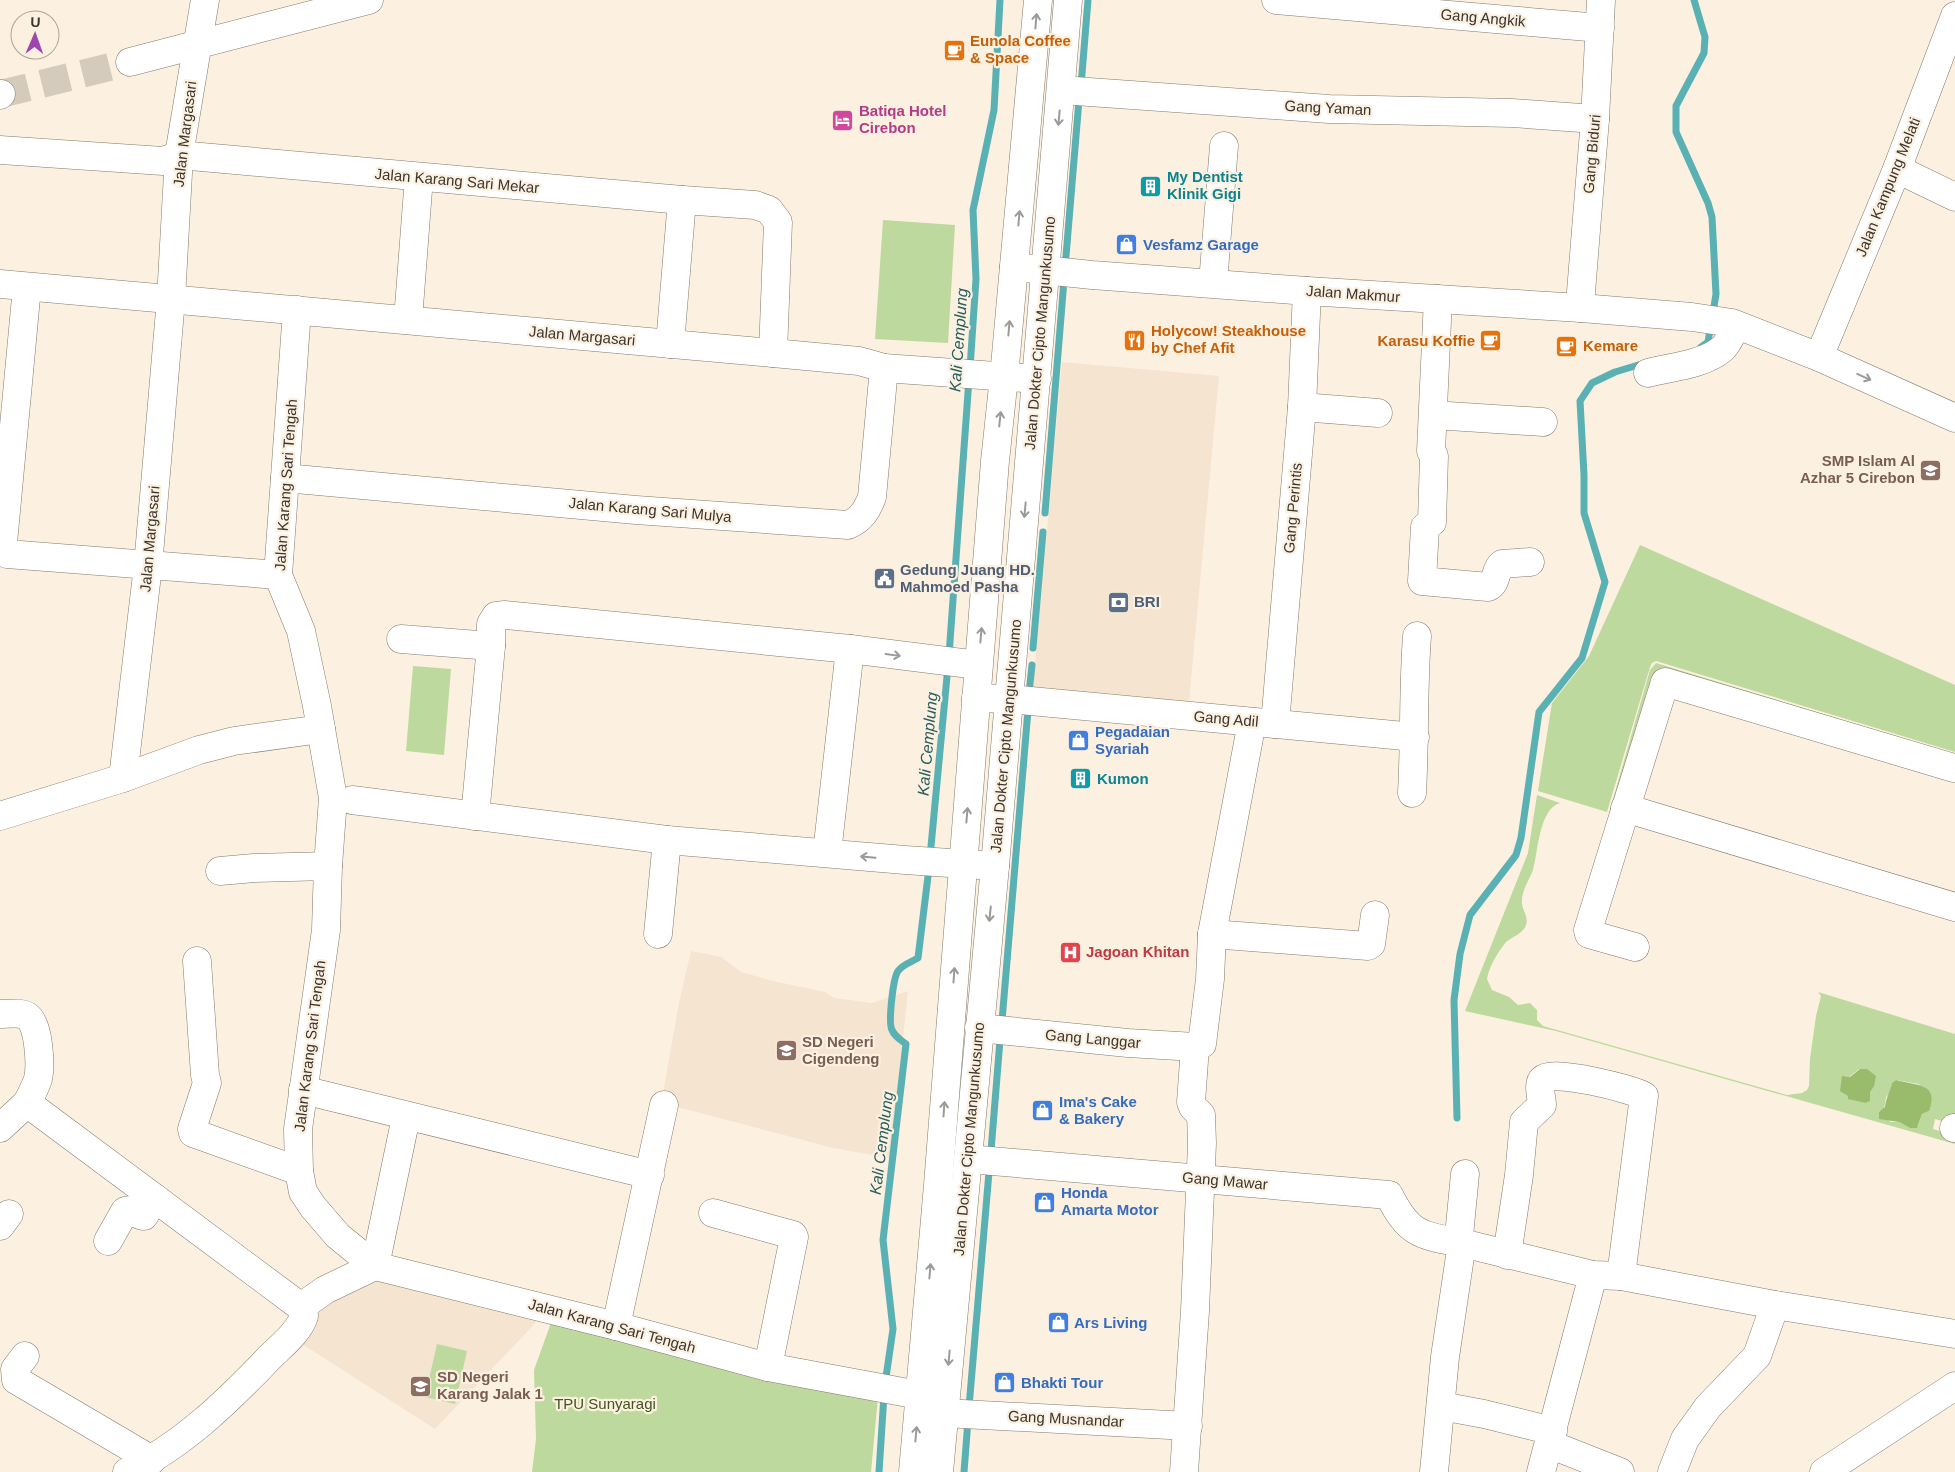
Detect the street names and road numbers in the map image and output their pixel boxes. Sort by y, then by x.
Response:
street label: Gang Angkik [1440,5,1527,30]
street label: Jalan Margasari [170,80,199,188]
street label: Gang Yaman [1284,97,1372,118]
street label: Gang Biduri [1580,114,1603,194]
street label: Jalan Kampung Melati [1852,115,1923,259]
street label: Jalan Karang Sari Mekar [374,165,540,196]
street label: Jalan Dokter Cipto Mangunkusumo [1021,216,1058,450]
street label: Jalan Makmur [1305,282,1401,305]
street label: Jalan Margasari [528,322,636,349]
street label: Jalan Karang Sari Tengah [271,398,300,572]
street label: Gang Perintis [1280,462,1305,554]
street label: Jalan Margasari [136,485,163,593]
street label: Jalan Karang Sari Mulya [568,494,733,525]
street label: Jalan Dokter Cipto Mangunkusumo [987,619,1024,853]
street label: Gang Adil [1193,707,1259,730]
street label: Jalan Karang Sari Tengah [291,959,328,1133]
street label: Jalan Dokter Cipto Mangunkusumo [950,1022,987,1256]
street label: Gang Langgar [1045,1026,1142,1051]
street label: Gang Mawar [1182,1168,1269,1193]
street label: Jalan Karang Sari Tengah [527,1295,698,1356]
street label: Gang Musnandar [1008,1407,1124,1430]

